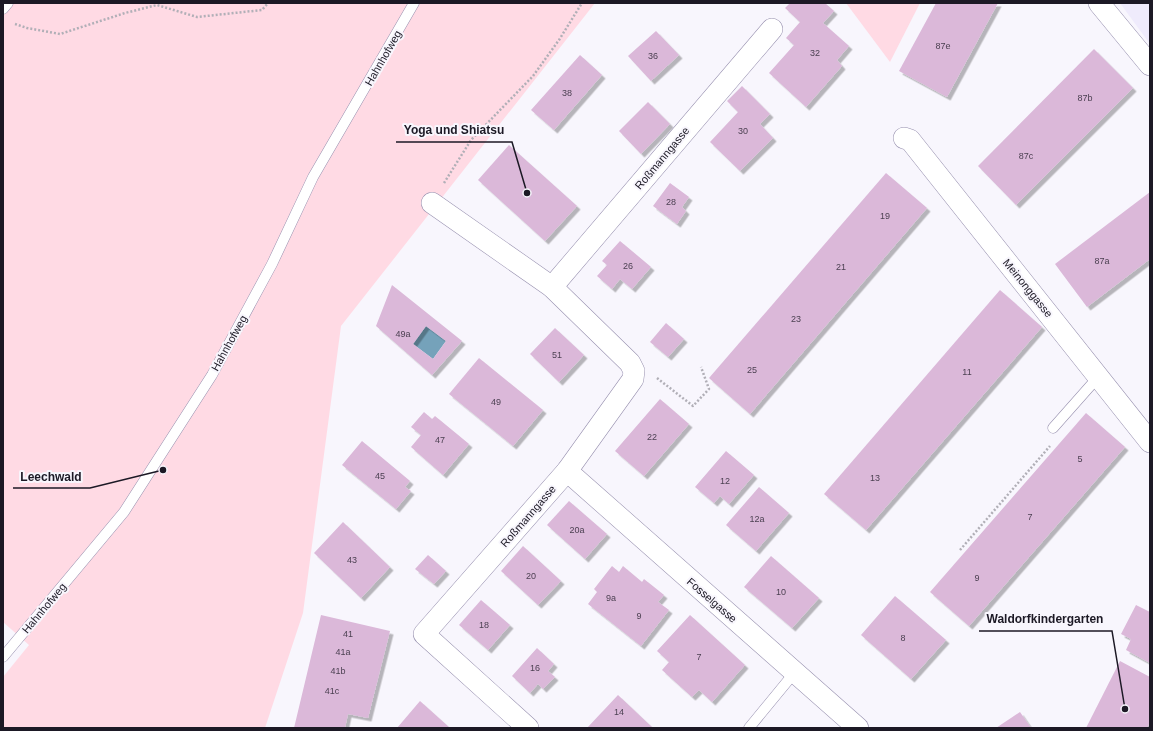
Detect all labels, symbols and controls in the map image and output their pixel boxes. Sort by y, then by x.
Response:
street label: Hahnhofweg [362,28,404,88]
house number: 87e [935,41,951,51]
house number: 32 [810,48,820,58]
house number: 36 [648,51,658,61]
house number: 38 [562,88,572,98]
house number: 87b [1077,93,1093,103]
callout: Yoga und Shiatsu [396,118,512,142]
text: Yoga und Shiatsu [404,123,504,137]
street label: Roßmanngasse [632,124,692,192]
house number: 30 [738,126,748,136]
house number: 87c [1019,151,1034,161]
house number: 28 [666,197,676,207]
house number: 19 [880,211,890,221]
street label: Meinonggasse [1001,256,1055,320]
house number: 87a [1094,256,1110,266]
house number: 26 [623,261,633,271]
house number: 21 [836,262,846,272]
street label: Hahnhofweg [209,313,249,373]
house number: 23 [791,314,801,324]
house number: 49a [395,329,411,339]
house number: 51 [552,350,562,360]
house number: 25 [747,365,757,375]
house number: 11 [962,367,972,377]
house number: 49 [491,397,501,407]
house number: 22 [647,432,657,442]
house number: 47 [435,435,445,445]
house number: 5 [1077,454,1083,464]
callout: Leechwald [13,464,90,488]
text: Leechwald [20,470,82,484]
house number: 45 [375,471,385,481]
house number: 13 [870,473,880,483]
house number: 12 [720,476,730,486]
street label: Roßmanngasse [498,483,558,549]
house number: 7 [1027,512,1033,522]
house number: 12a [749,514,765,524]
house number: 20a [569,525,585,535]
house number: 43 [347,555,357,565]
house number: 20 [526,571,536,581]
house number: 9 [974,573,980,583]
street label: Fosselgasse [685,575,739,625]
street label: Hahnhofweg [20,580,68,636]
house number: 10 [776,587,786,597]
house number: 9a [606,593,616,603]
callout: Waldorfkindergarten [979,607,1112,631]
house number: 9 [636,611,642,621]
text: Waldorfkindergarten [987,612,1103,626]
house number: 18 [479,620,489,630]
house number: 41 [343,629,353,639]
house number: 8 [900,633,906,643]
house number: 41a [335,647,351,657]
house number: 7 [696,652,702,662]
house number: 16 [530,663,540,673]
house number: 41b [330,666,346,676]
house number: 41c [325,686,340,696]
house number: 14 [614,707,624,717]

